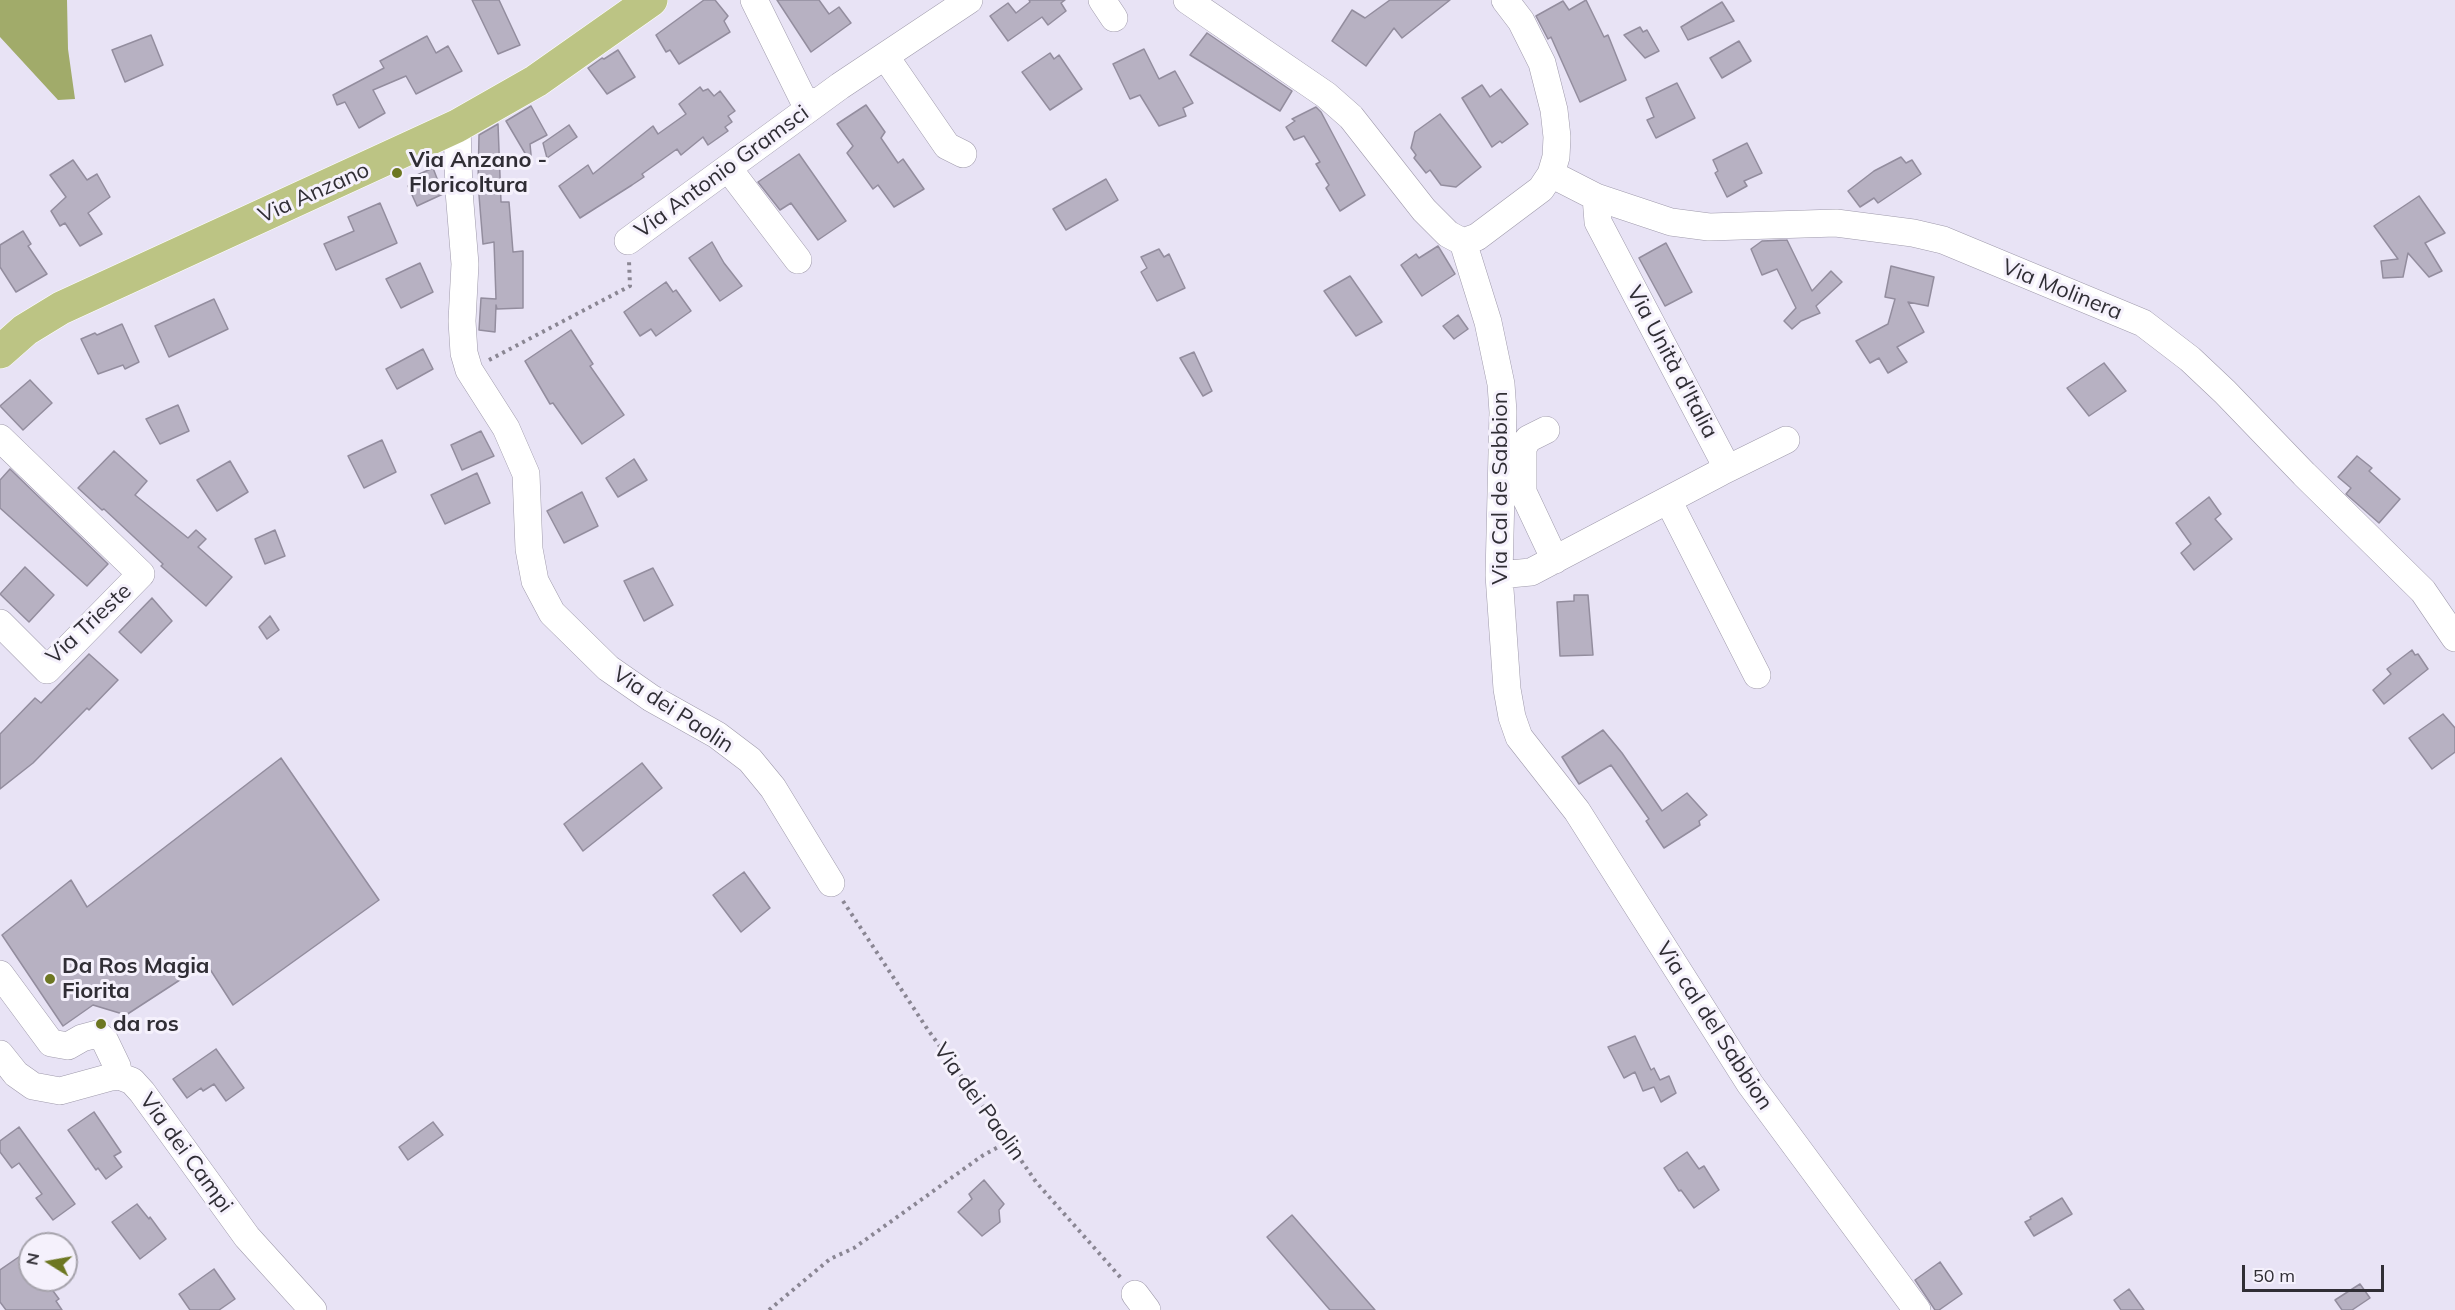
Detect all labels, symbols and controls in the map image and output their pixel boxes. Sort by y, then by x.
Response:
street label: Via Antonio Gramsci [630,100,814,244]
place label: Via Anzano - Floricoltura [409,147,547,198]
street label: Via Anzano [254,157,374,229]
marker: Via Anzano - Floricoltura [390,166,404,180]
street label: Via Molinera [1998,254,2126,326]
street label: Via Unità d'Italia [1621,281,1723,443]
street label: Via Cal de Sabbion [1487,391,1513,585]
street label: Via Trieste [41,578,137,670]
street label: Via dei Paolin [608,661,738,759]
street label: Via cal del Sabbion [1650,937,1778,1115]
place label: Da Ros Magia Fiorita [62,953,210,1004]
marker: Da Ros Magia Fiorita [43,972,57,986]
place label: da ros [113,1011,179,1037]
marker: da ros [94,1017,108,1031]
street label: Via dei Paolin [928,1038,1030,1166]
street label: Via dei Campi [134,1088,238,1218]
north arrow [18,1232,78,1292]
text: N [21,1251,43,1267]
scale bar [2245,1253,2388,1291]
text: 50 m [2253,1264,2295,1287]

